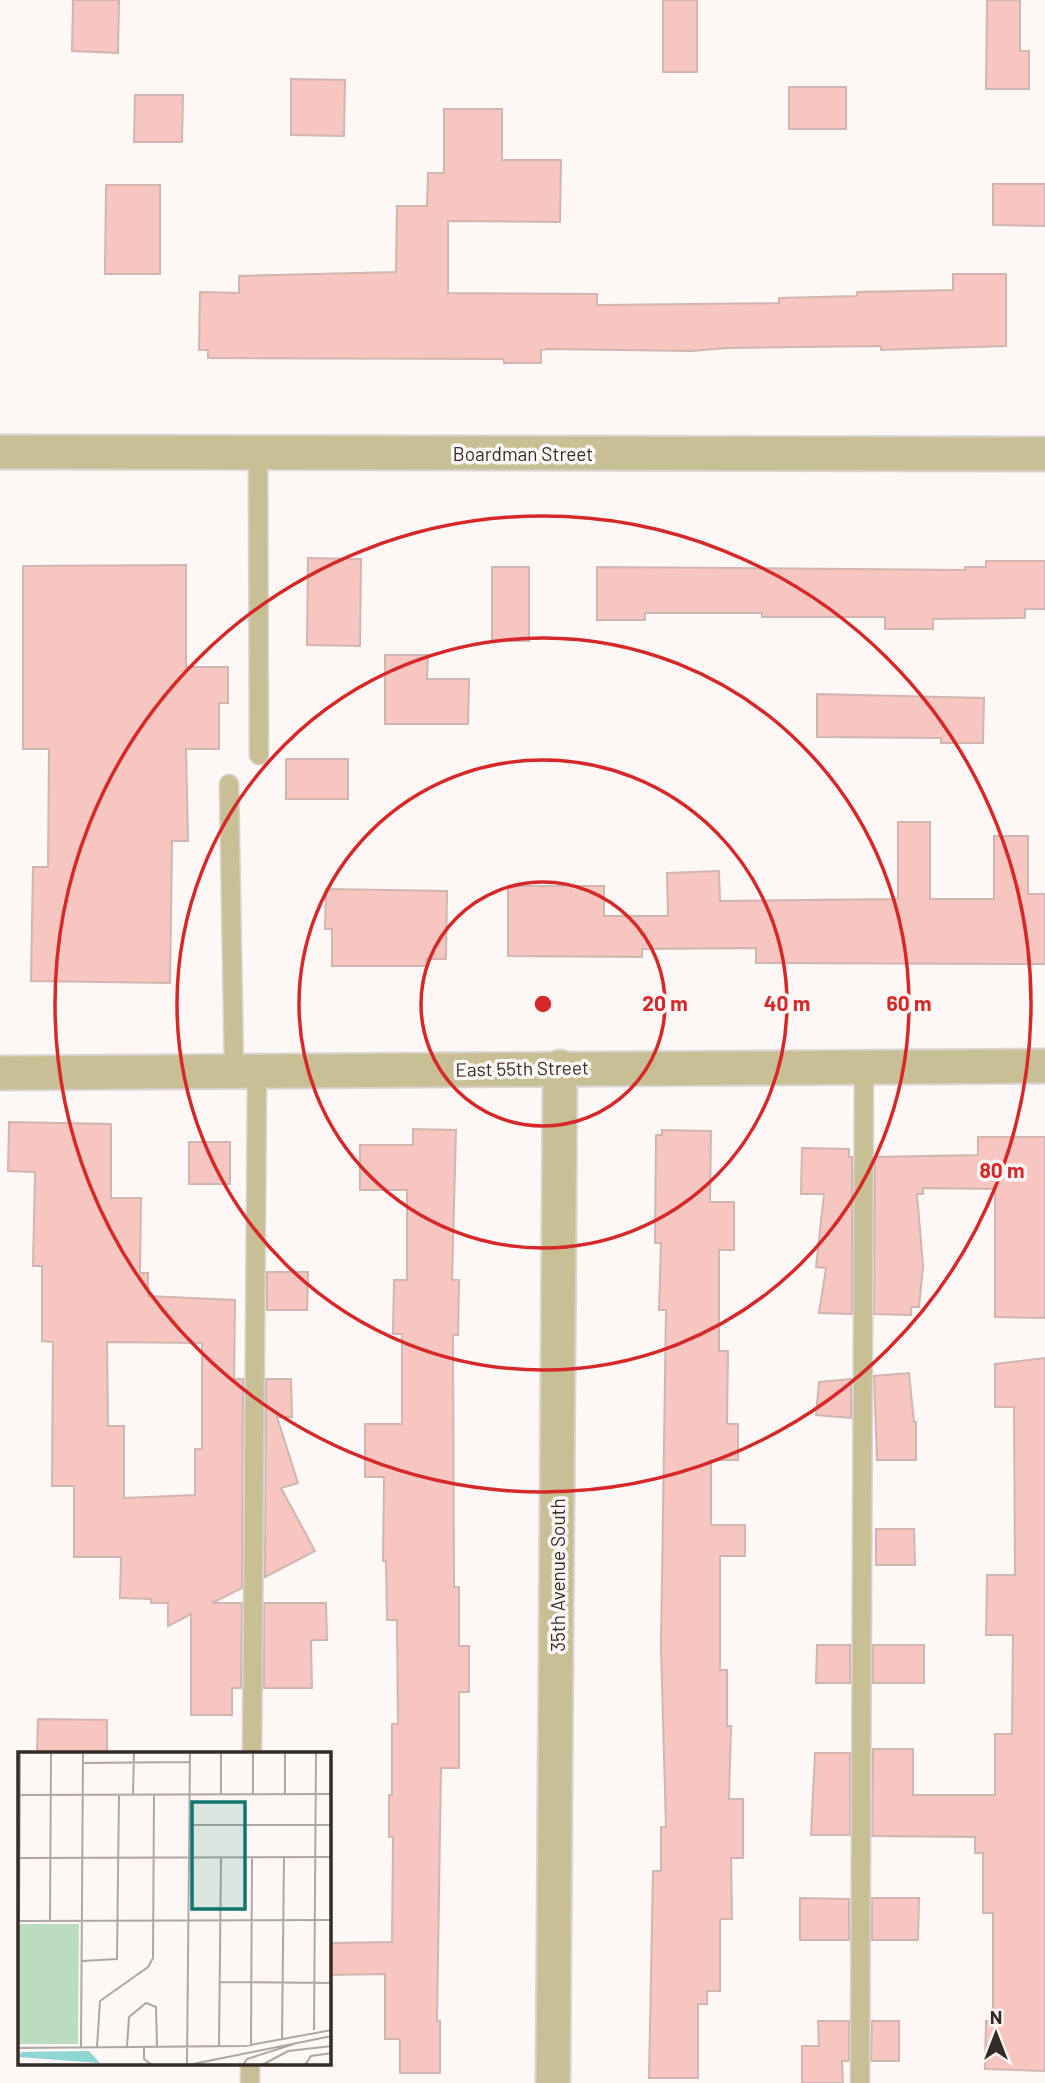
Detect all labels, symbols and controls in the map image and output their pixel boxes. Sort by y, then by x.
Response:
street label: Boardman Street [453,442,593,465]
text: 20 m [642,990,688,1015]
text: 40 m [764,990,810,1015]
text: 60 m [887,990,931,1015]
centre of rings [531,992,555,1016]
street label: East 55th Street [455,1055,589,1081]
text: 80 m [979,1157,1025,1182]
street label: 35th Avenue South [546,1498,569,1652]
inset map [18,1752,331,2066]
north arrow [961,1999,1031,2069]
text: N [990,2005,1002,2028]

